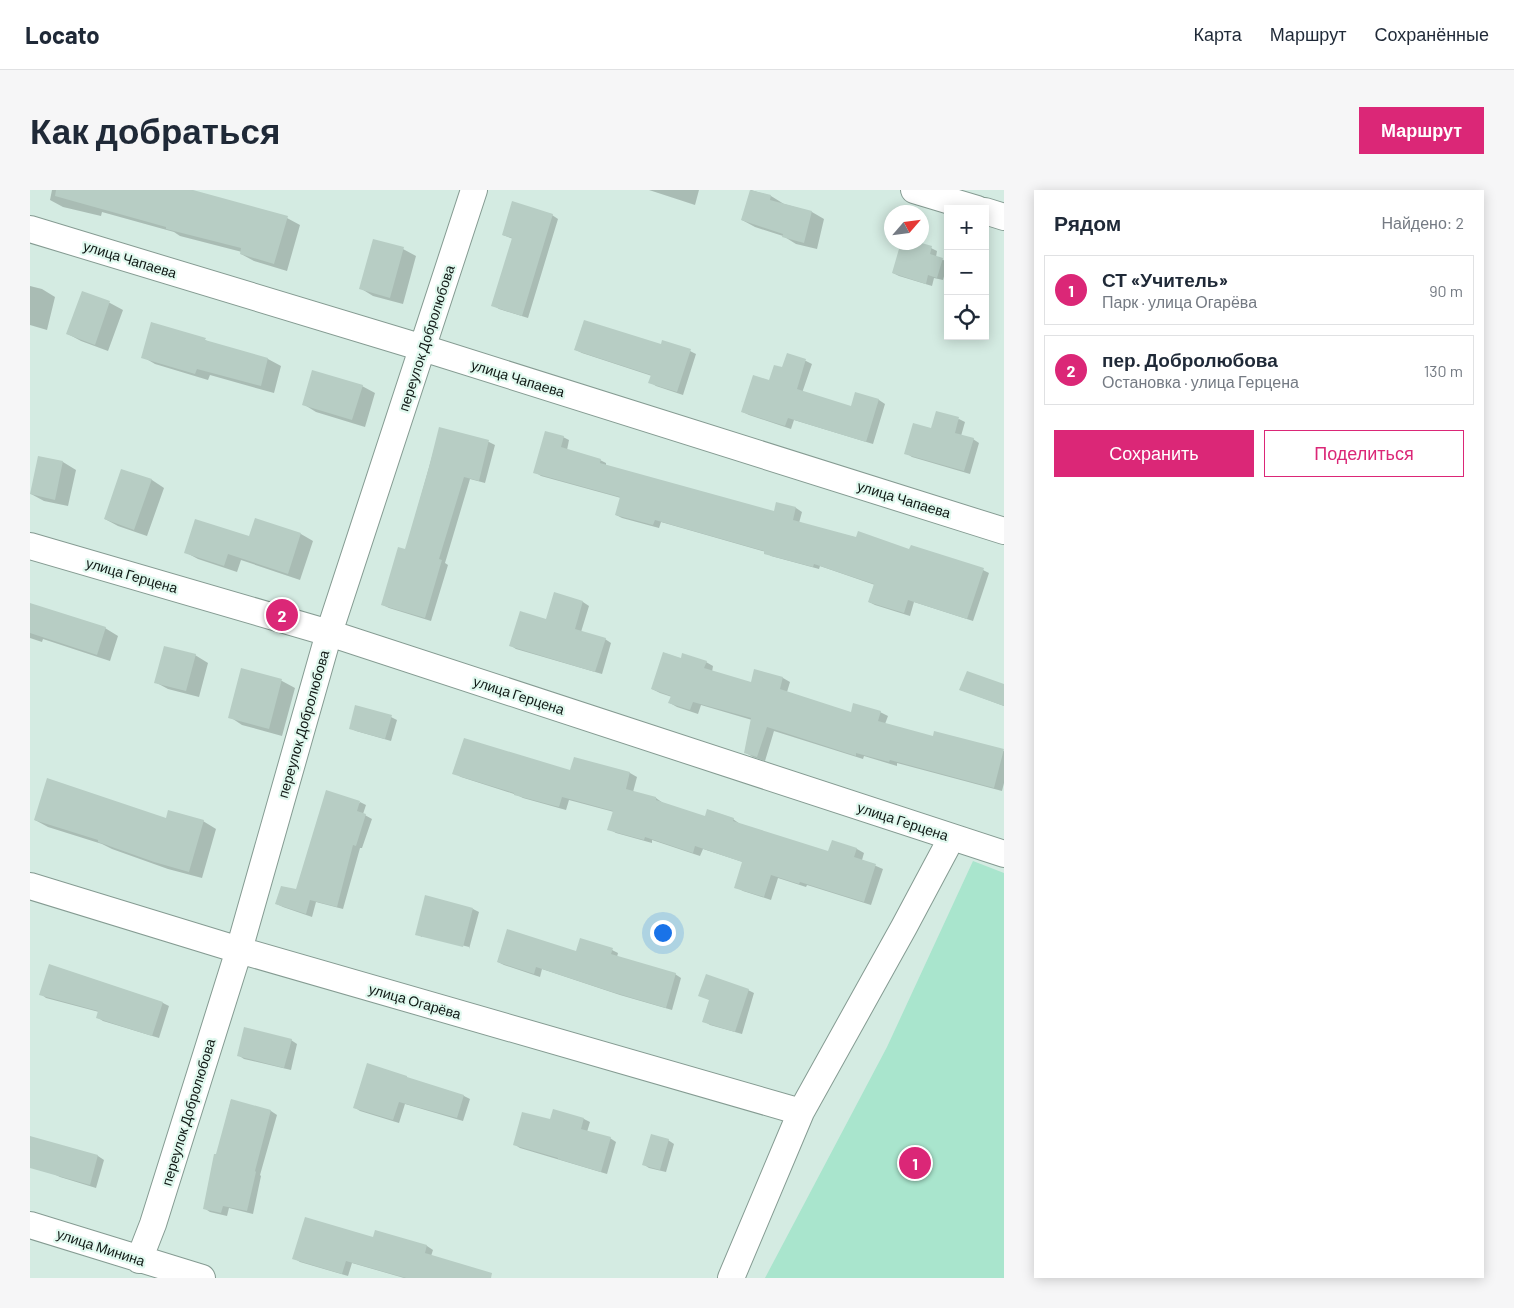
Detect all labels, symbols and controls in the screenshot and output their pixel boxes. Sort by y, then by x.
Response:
text: Locato [25,20,100,49]
text: Карта [1194,23,1242,45]
text: Маршрут [1270,23,1346,45]
text: Сохранённые [1374,23,1489,45]
button: Маршрут [1359,107,1484,154]
text: Как добраться [30,109,280,151]
north arrow [884,205,929,250]
map controls [944,205,989,340]
button: + [944,205,989,250]
text: Рядом [1054,210,1121,235]
text: Найдено: 2 [1381,213,1464,232]
street label: улица Чапаева [81,237,179,281]
button: − [944,250,989,295]
street label: переулок Добролюбова [394,263,458,413]
text: СТ «Учитель» [1102,268,1228,291]
text: 1 [1068,281,1074,300]
text: 90 m [1429,281,1463,300]
text: Парк · улица Огарёва [1102,292,1257,311]
button: locate [944,295,989,340]
text: пер. Добролюбова [1102,348,1278,371]
street label: улица Чапаева [469,356,567,400]
text: 2 [1067,361,1075,380]
text: 130 m [1424,361,1463,380]
text: Остановка · улица Герцена [1102,372,1299,391]
button: Сохранить [1054,430,1254,477]
button: Поделиться [1264,430,1464,477]
street label: улица Чапаева [855,477,953,521]
street label: улица Герцена [84,554,180,596]
pin: 2 [266,596,298,634]
street label: переулок Добролюбова [274,648,332,800]
street label: улица Герцена [471,672,567,718]
street label: улица Герцена [855,798,951,844]
your location [650,920,676,946]
street label: улица Огарёва [367,980,463,1022]
street label: переулок Добролюбова [158,1036,219,1188]
pin: 1 [899,1144,931,1182]
street label: улица Минина [55,1225,147,1269]

